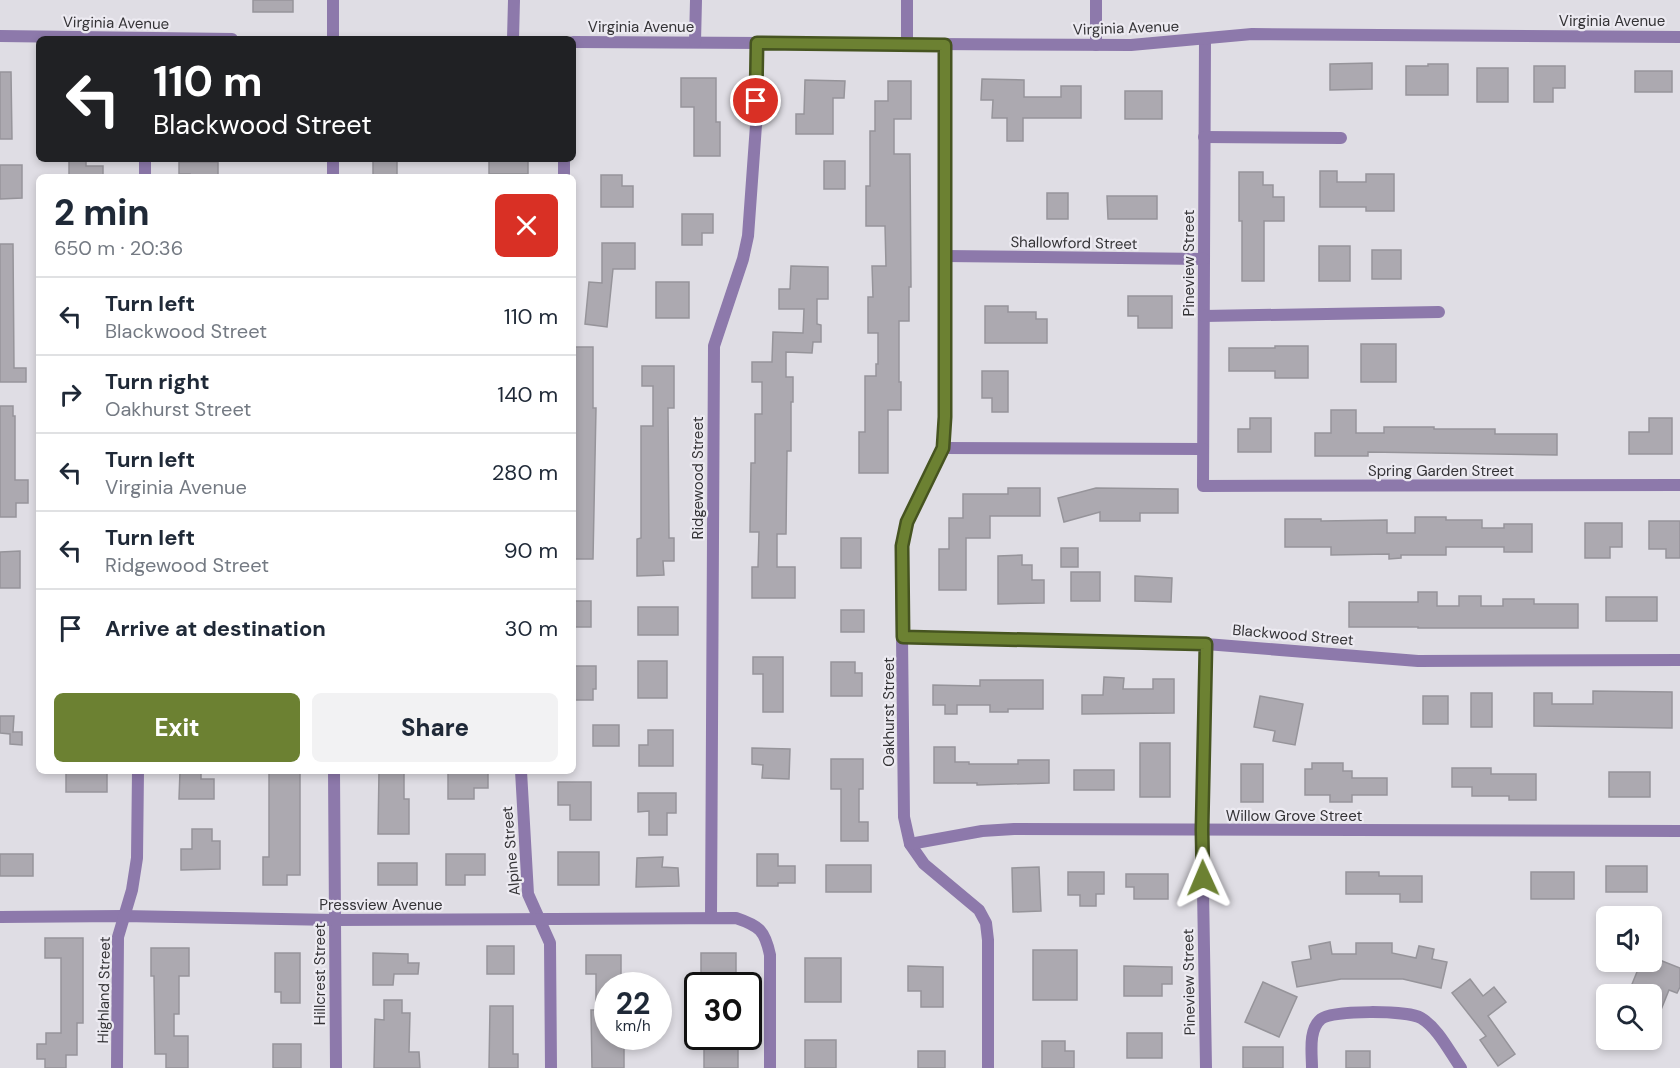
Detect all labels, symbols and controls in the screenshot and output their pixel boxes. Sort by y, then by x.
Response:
street label: Virginia Avenue [1559,11,1665,31]
street label: Virginia Avenue [63,12,169,34]
street label: Virginia Avenue [1073,16,1179,40]
street label: Virginia Avenue [588,17,694,37]
text: 110 m [153,54,263,109]
icon: left [54,60,132,138]
pin [730,75,781,126]
icon: arrive [739,84,772,117]
text: Blackwood Street [153,107,372,142]
text: 2 min [54,189,150,236]
button: close [495,194,558,257]
street label: Pineview Street [1179,209,1199,316]
street label: Shallowford Street [1010,232,1138,254]
text: 650 m · 20:36 [54,235,183,261]
text: Turn left [105,289,195,318]
icon: left [54,300,87,333]
text: 110 m [504,302,558,331]
text: Blackwood Street [105,318,267,344]
text: Turn right [105,367,210,396]
icon: right [54,378,87,411]
text: 140 m [497,380,558,409]
text: Oakhurst Street [105,396,251,422]
street label: Ridgewood Street [688,416,708,540]
text: Turn left [105,445,195,474]
icon: left [54,456,87,489]
text: 280 m [492,458,558,487]
street label: Spring Garden Street [1368,461,1514,481]
text: Virginia Avenue [105,474,247,500]
text: Turn left [105,523,195,552]
icon: left [54,534,87,567]
text: 90 m [504,536,558,565]
text: Ridgewood Street [105,552,269,578]
icon: arrive [54,612,87,645]
text: Arrive at destination [105,614,326,643]
text: 30 m [504,614,558,643]
street label: Blackwood Street [1232,620,1355,650]
street label: Oakhurst Street [879,657,899,767]
button: Exit [54,693,300,762]
button: Share [312,693,558,762]
street label: Alpine Street [497,805,525,897]
street label: Willow Grove Street [1226,806,1362,826]
position arrow [1171,846,1235,910]
street label: Pressview Avenue [319,895,443,915]
map controls [1596,906,1662,1050]
button: sound [1596,906,1662,972]
street label: Hillcrest Street [310,923,330,1025]
street label: Pineview Street [1178,928,1200,1036]
street label: Highland Street [93,936,115,1044]
speed limit sign: 30 [684,972,762,1050]
text: 22 [616,984,650,1023]
button: search [1596,984,1662,1050]
text: km/h [615,1016,651,1036]

